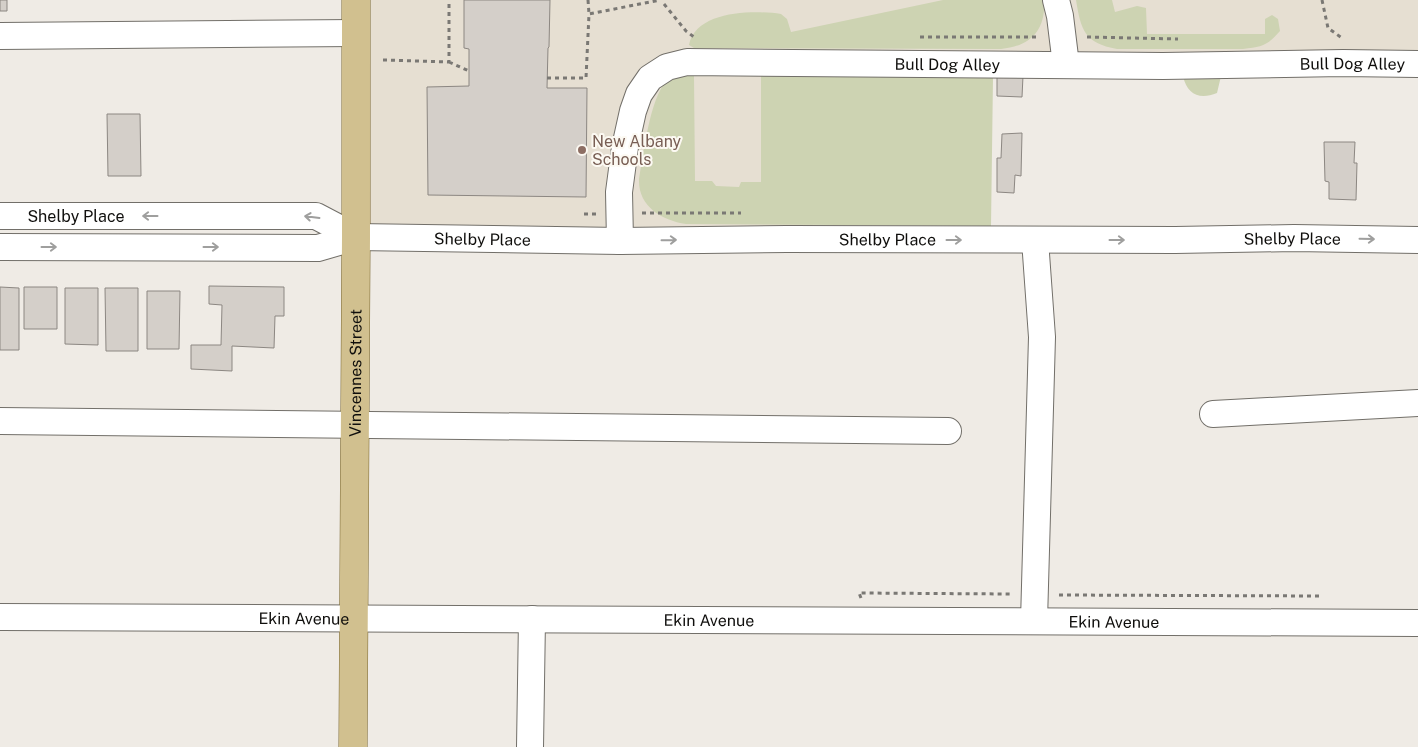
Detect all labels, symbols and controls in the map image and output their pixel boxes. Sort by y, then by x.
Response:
street label: Bull Dog Alley [1299,53,1406,73]
street label: Bull Dog Alley [895,54,1001,74]
place label: New Albany Schools [592,132,682,169]
marker: New Albany Schools [576,144,588,156]
street label: Shelby Place [27,207,125,226]
one-way arrow [142,211,158,221]
one-way arrow [305,212,321,222]
street label: Shelby Place [1244,228,1341,248]
street label: Shelby Place [434,229,531,249]
street label: Shelby Place [839,230,936,249]
one-way arrow [1358,234,1374,244]
one-way arrow [660,235,677,245]
one-way arrow [946,235,962,245]
one-way arrow [1108,235,1124,245]
one-way arrow [40,242,56,252]
one-way arrow [202,242,219,252]
street label: Vincennes Street [345,309,365,437]
street label: Ekin Avenue [258,609,349,628]
street label: Ekin Avenue [663,610,754,630]
street label: Ekin Avenue [1068,612,1159,631]

